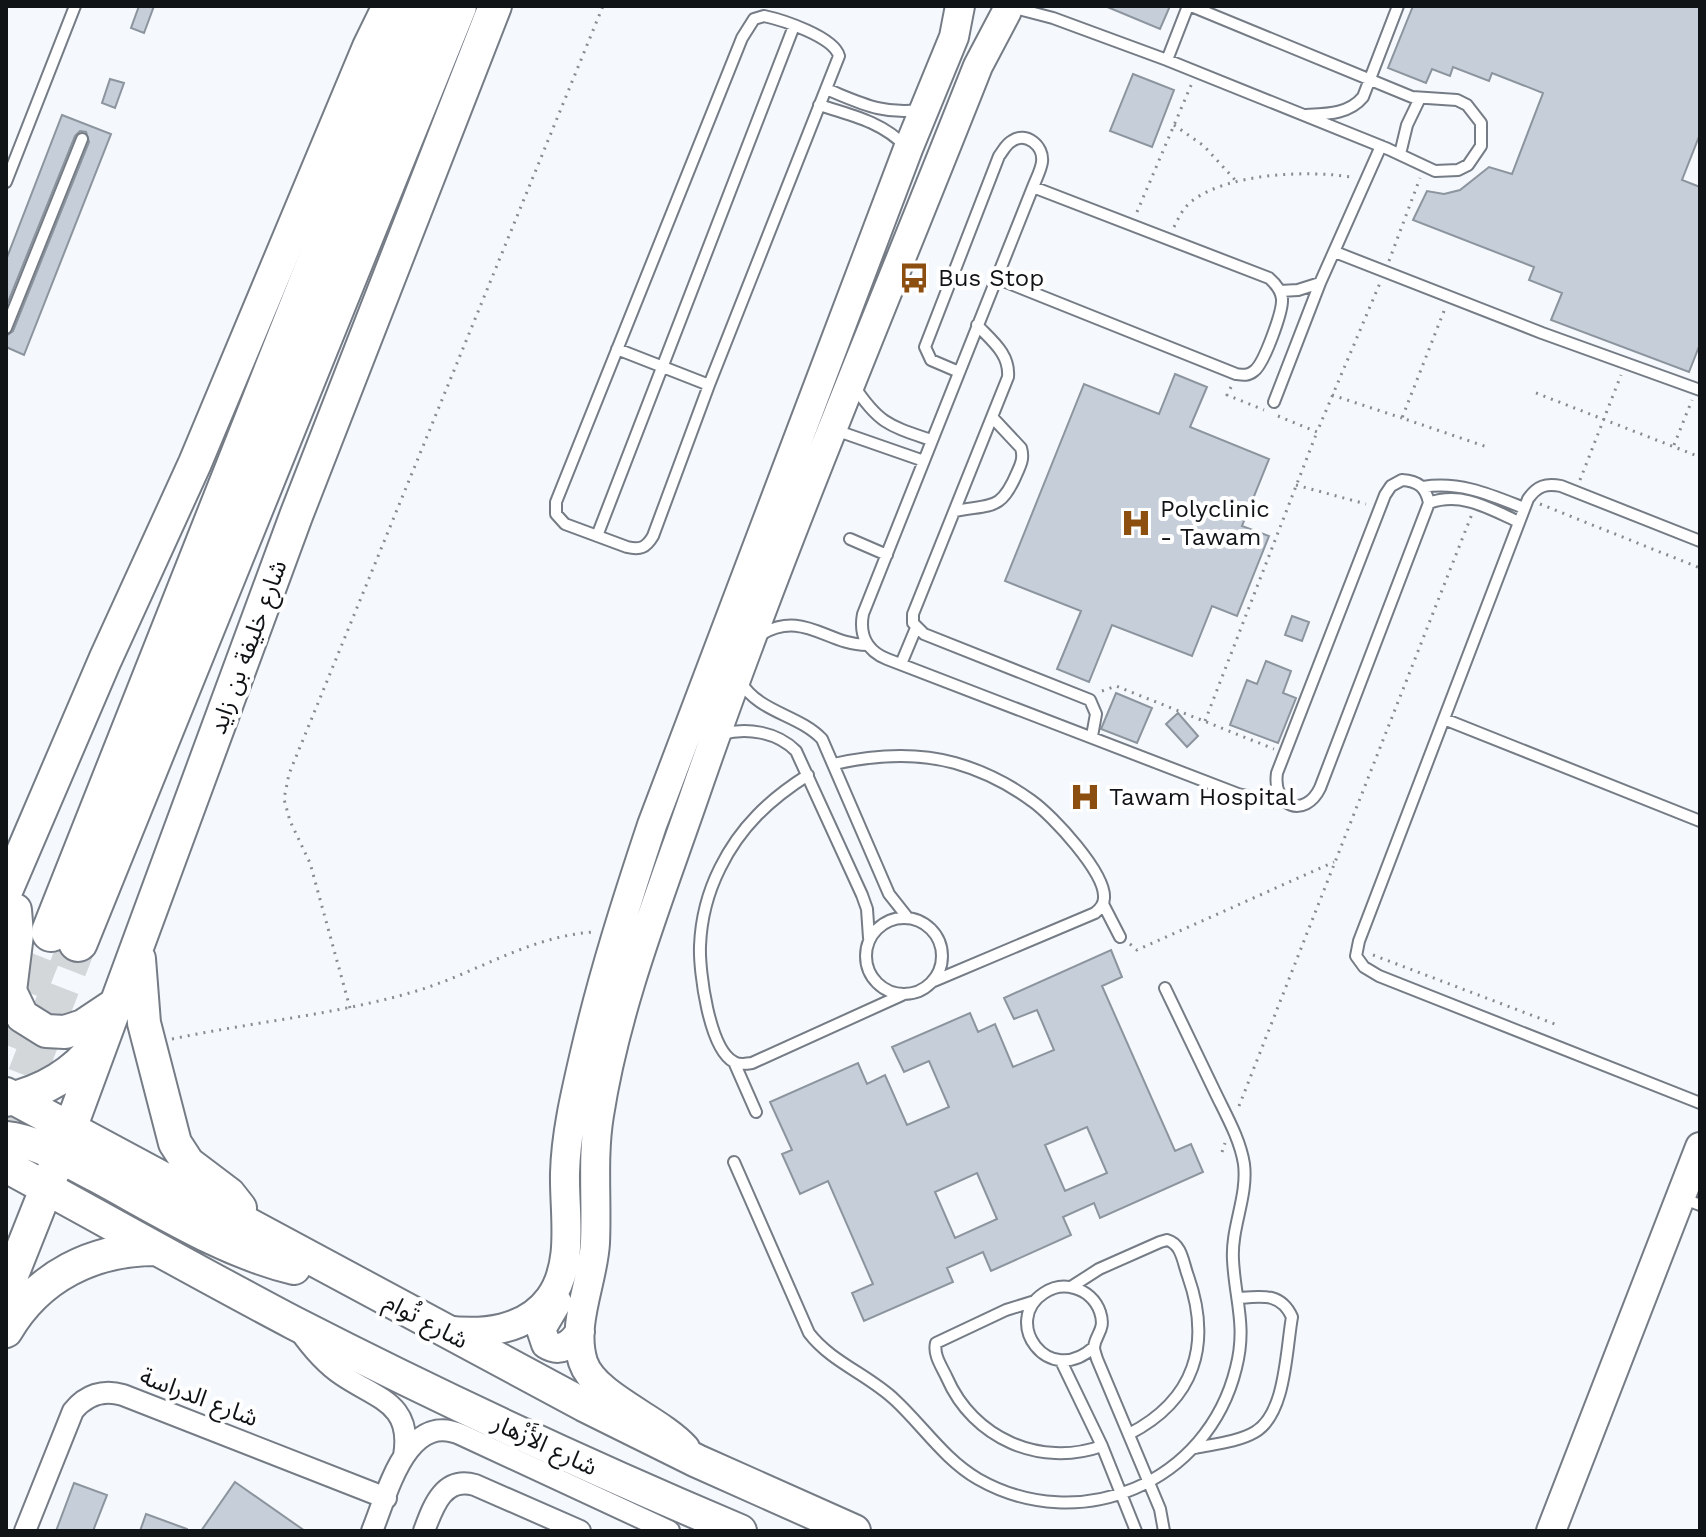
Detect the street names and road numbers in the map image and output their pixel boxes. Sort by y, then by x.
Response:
street label: شارع خليفة بن زايد [204,556,295,739]
street label: شارع تُوام [377,1285,474,1358]
street label: شارع الدراسة [135,1362,262,1435]
street label: شارع الأَزْهار [486,1405,603,1484]

